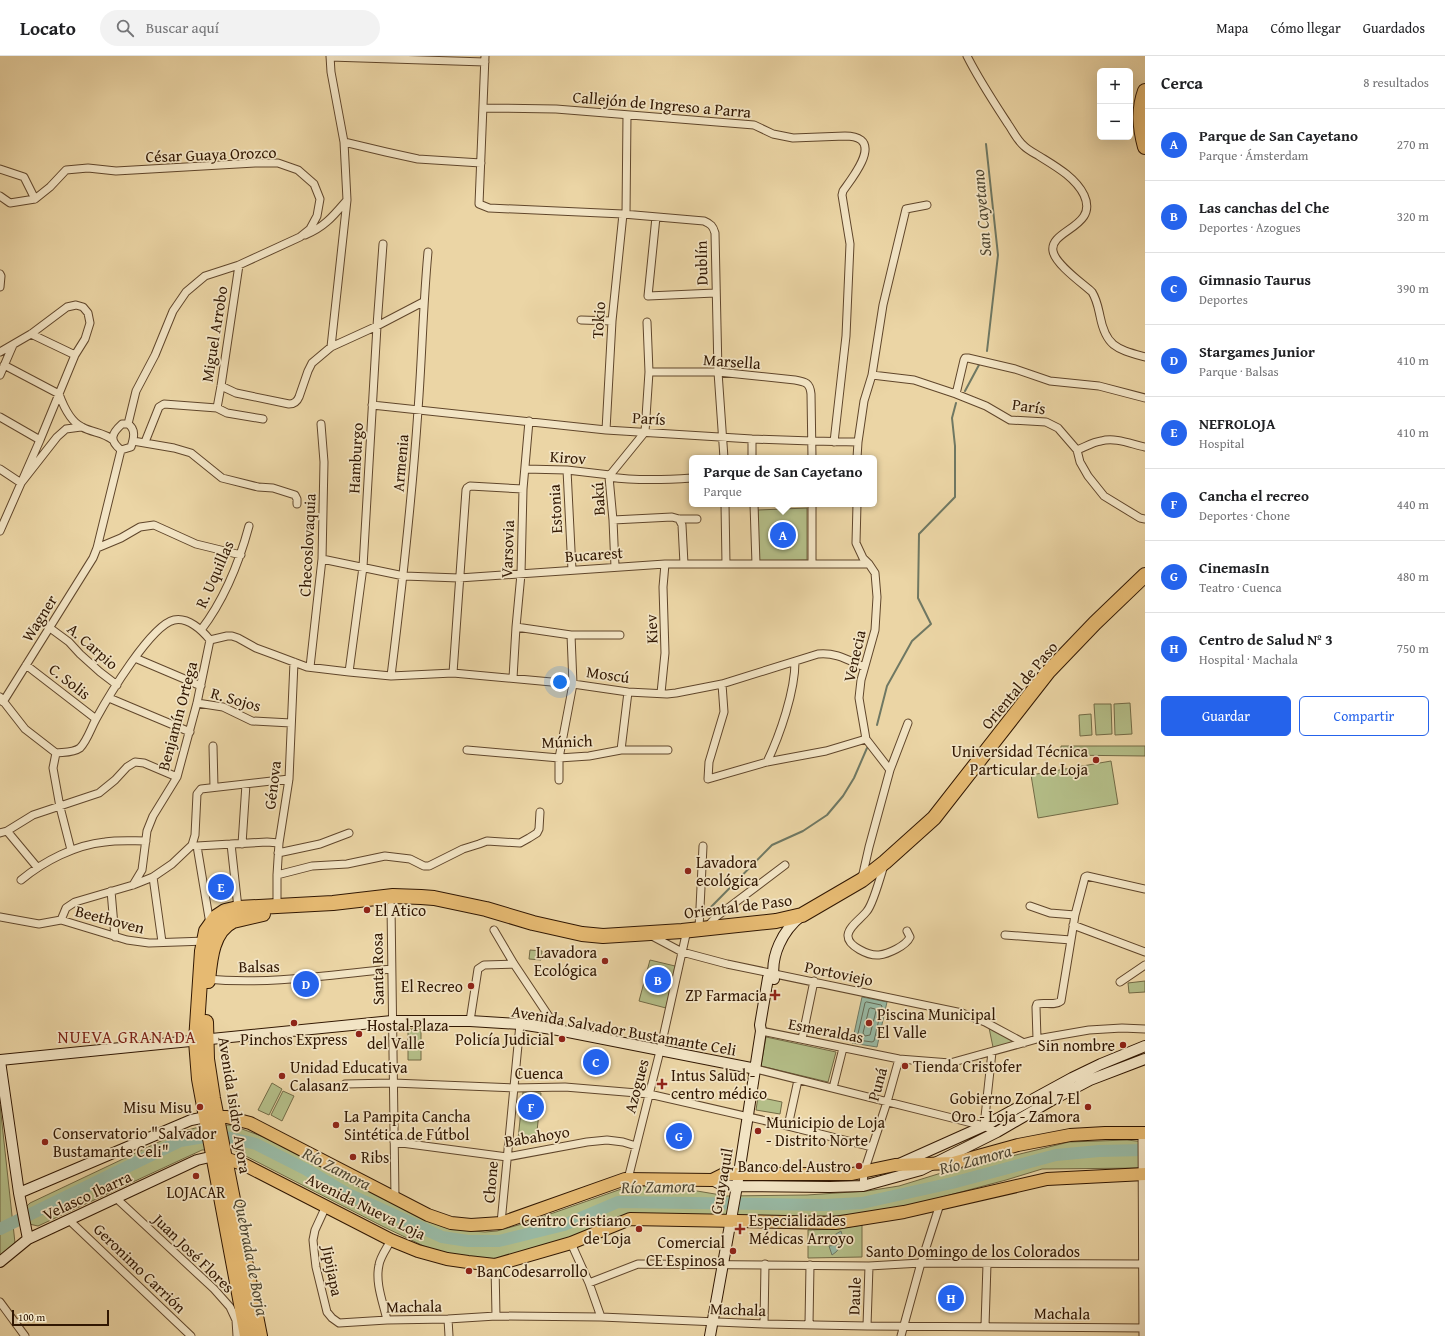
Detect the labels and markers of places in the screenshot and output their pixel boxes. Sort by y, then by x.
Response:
pin: A [770,520,796,550]
place label: Universidad Técnica Particular de Loja [952,739,1088,781]
marker: Universidad Técnica Particular de Loja [1091,755,1101,765]
place label: Lavadora ecológica [696,850,759,892]
marker: Lavadora ecológica [683,866,693,876]
pin: E [208,872,234,902]
place label: El Atico [375,898,426,922]
marker: El Atico [362,905,372,915]
place label: Lavadora Ecológica [534,940,597,982]
marker: Lavadora Ecológica [600,956,610,966]
pin: B [645,965,671,995]
pin: D [293,969,319,999]
place label: El Recreo [401,974,463,998]
marker: El Recreo [466,981,476,991]
place label: ZP Farmacia [685,983,767,1007]
marker: ZP Farmacia [770,990,780,1000]
place label: Piscina Municipal El Valle [877,1002,996,1044]
place label: Hostal Plaza del Valle [367,1013,449,1055]
marker: Pinchos Express [289,1018,299,1028]
marker: Piscina Municipal El Valle [864,1018,874,1028]
place label: Pinchos Express [240,1027,348,1051]
place label: Policía Judicial [455,1027,555,1051]
marker: Hostal Plaza del Valle [354,1029,364,1039]
place label: Sin nombre [1038,1033,1115,1057]
marker: Policía Judicial [557,1034,567,1044]
marker: Sin nombre [1118,1040,1128,1050]
pin: C [583,1047,609,1077]
place label: Tienda Cristofer [913,1054,1022,1078]
place label: Unidad Educativa Calasanz [290,1055,408,1097]
marker: Tienda Cristofer [900,1061,910,1071]
place label: Intus Salud - centro médico [671,1063,767,1105]
marker: Unidad Educativa Calasanz [277,1071,287,1081]
marker: Intus Salud - centro médico [656,1078,668,1090]
place label: Gobierno Zonal 7 El Oro - Loja - Zamora [950,1086,1081,1128]
pin: F [518,1092,544,1122]
place label: Misu Misu [123,1095,192,1119]
marker: Misu Misu [195,1102,205,1112]
marker: Gobierno Zonal 7 El Oro - Loja - Zamora [1083,1102,1093,1112]
place label: La Pampita Cancha Sintética de Fútbol [344,1104,471,1146]
place label: Municipio de Loja - Distrito Norte [766,1110,885,1152]
marker: La Pampita Cancha Sintética de Fútbol [331,1120,341,1130]
place label: Conservatorio "Salvador Bustamante Celi" [53,1121,217,1163]
pin: G [666,1121,692,1151]
marker: Municipio de Loja - Distrito Norte [753,1126,763,1136]
marker: Conservatorio "Salvador Bustamante Celi" [40,1137,50,1147]
place label: Ribs [361,1145,389,1169]
marker: Ribs [348,1152,358,1162]
place label: Banco del Austro [738,1154,851,1178]
marker: Banco del Austro [854,1161,864,1171]
marker: LOJACAR [191,1171,201,1181]
place label: LOJACAR [166,1180,226,1204]
place label: Centro Cristiano de Loja [521,1208,631,1250]
place label: Especialidades Médicas Arroyo [749,1208,854,1250]
marker: Especialidades Médicas Arroyo [734,1223,746,1235]
marker: Centro Cristiano de Loja [634,1224,644,1234]
place label: Comercial CE Espinosa [646,1230,726,1272]
marker: Comercial CE Espinosa [728,1246,738,1256]
place label: BanCodesarrollo [477,1259,588,1283]
marker: BanCodesarrollo [464,1266,474,1276]
pin: H [938,1283,964,1313]

